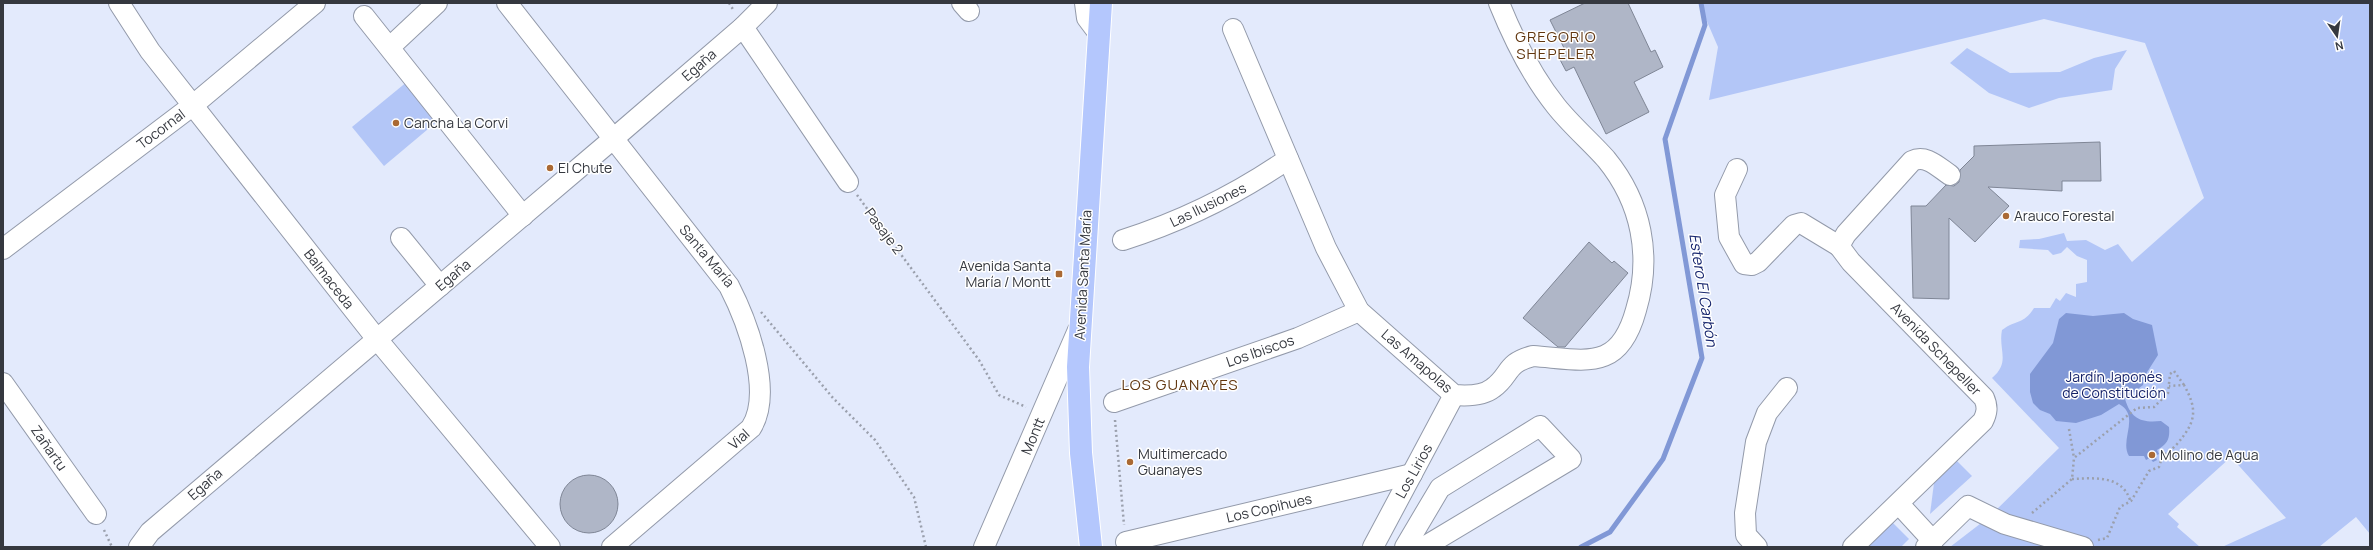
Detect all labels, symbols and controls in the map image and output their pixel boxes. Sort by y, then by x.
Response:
north arrow [2317,16,2357,56]
district label: GREGORIO SHEPELER [1515,26,1597,64]
text: N [2334,38,2345,54]
street label: Egaña [677,44,720,85]
street label: Tocornal [133,104,189,153]
place label: Cancha La Corvi [404,113,508,132]
marker: Cancha La Corvi [391,118,401,128]
place label: El Chute [558,158,612,177]
marker: El Chute [545,163,555,173]
street label: Las Ilusiones [1166,178,1249,231]
street label: Pasaje 2 [861,204,908,258]
place label: Arauco Forestal [2014,206,2115,225]
street label: Avenida Santa María [1070,210,1095,340]
marker: Arauco Forestal [2001,211,2011,221]
street label: Santa María [676,220,739,291]
water label: Estero El Carbón [1684,232,1723,349]
street label: Balmaceda [300,245,359,313]
street label: Egaña [431,254,474,295]
place label: Avenida Santa María / Montt [959,256,1051,291]
marker: Avenida Santa María / Montt [1054,269,1064,279]
street label: Avenida Schepeller [1887,298,1986,399]
street label: Las Amapolas [1378,324,1457,397]
street label: Los Ibiscos [1223,330,1296,371]
park label: Jardín Japonés de Constitución [2062,367,2166,402]
district label: LOS GUANAYES [1121,374,1239,395]
street label: Montt [1016,414,1049,457]
street label: Zañartu [27,421,72,474]
street label: Vial [724,424,753,453]
street label: Los Lirios [1391,440,1436,502]
place label: Multimercado Guanayes [1138,444,1227,479]
place label: Molino de Agua [2160,445,2258,464]
marker: Molino de Agua [2147,450,2157,460]
marker: Multimercado Guanayes [1125,457,1135,467]
street label: Egaña [183,463,226,504]
street label: Los Copihues [1224,488,1314,527]

